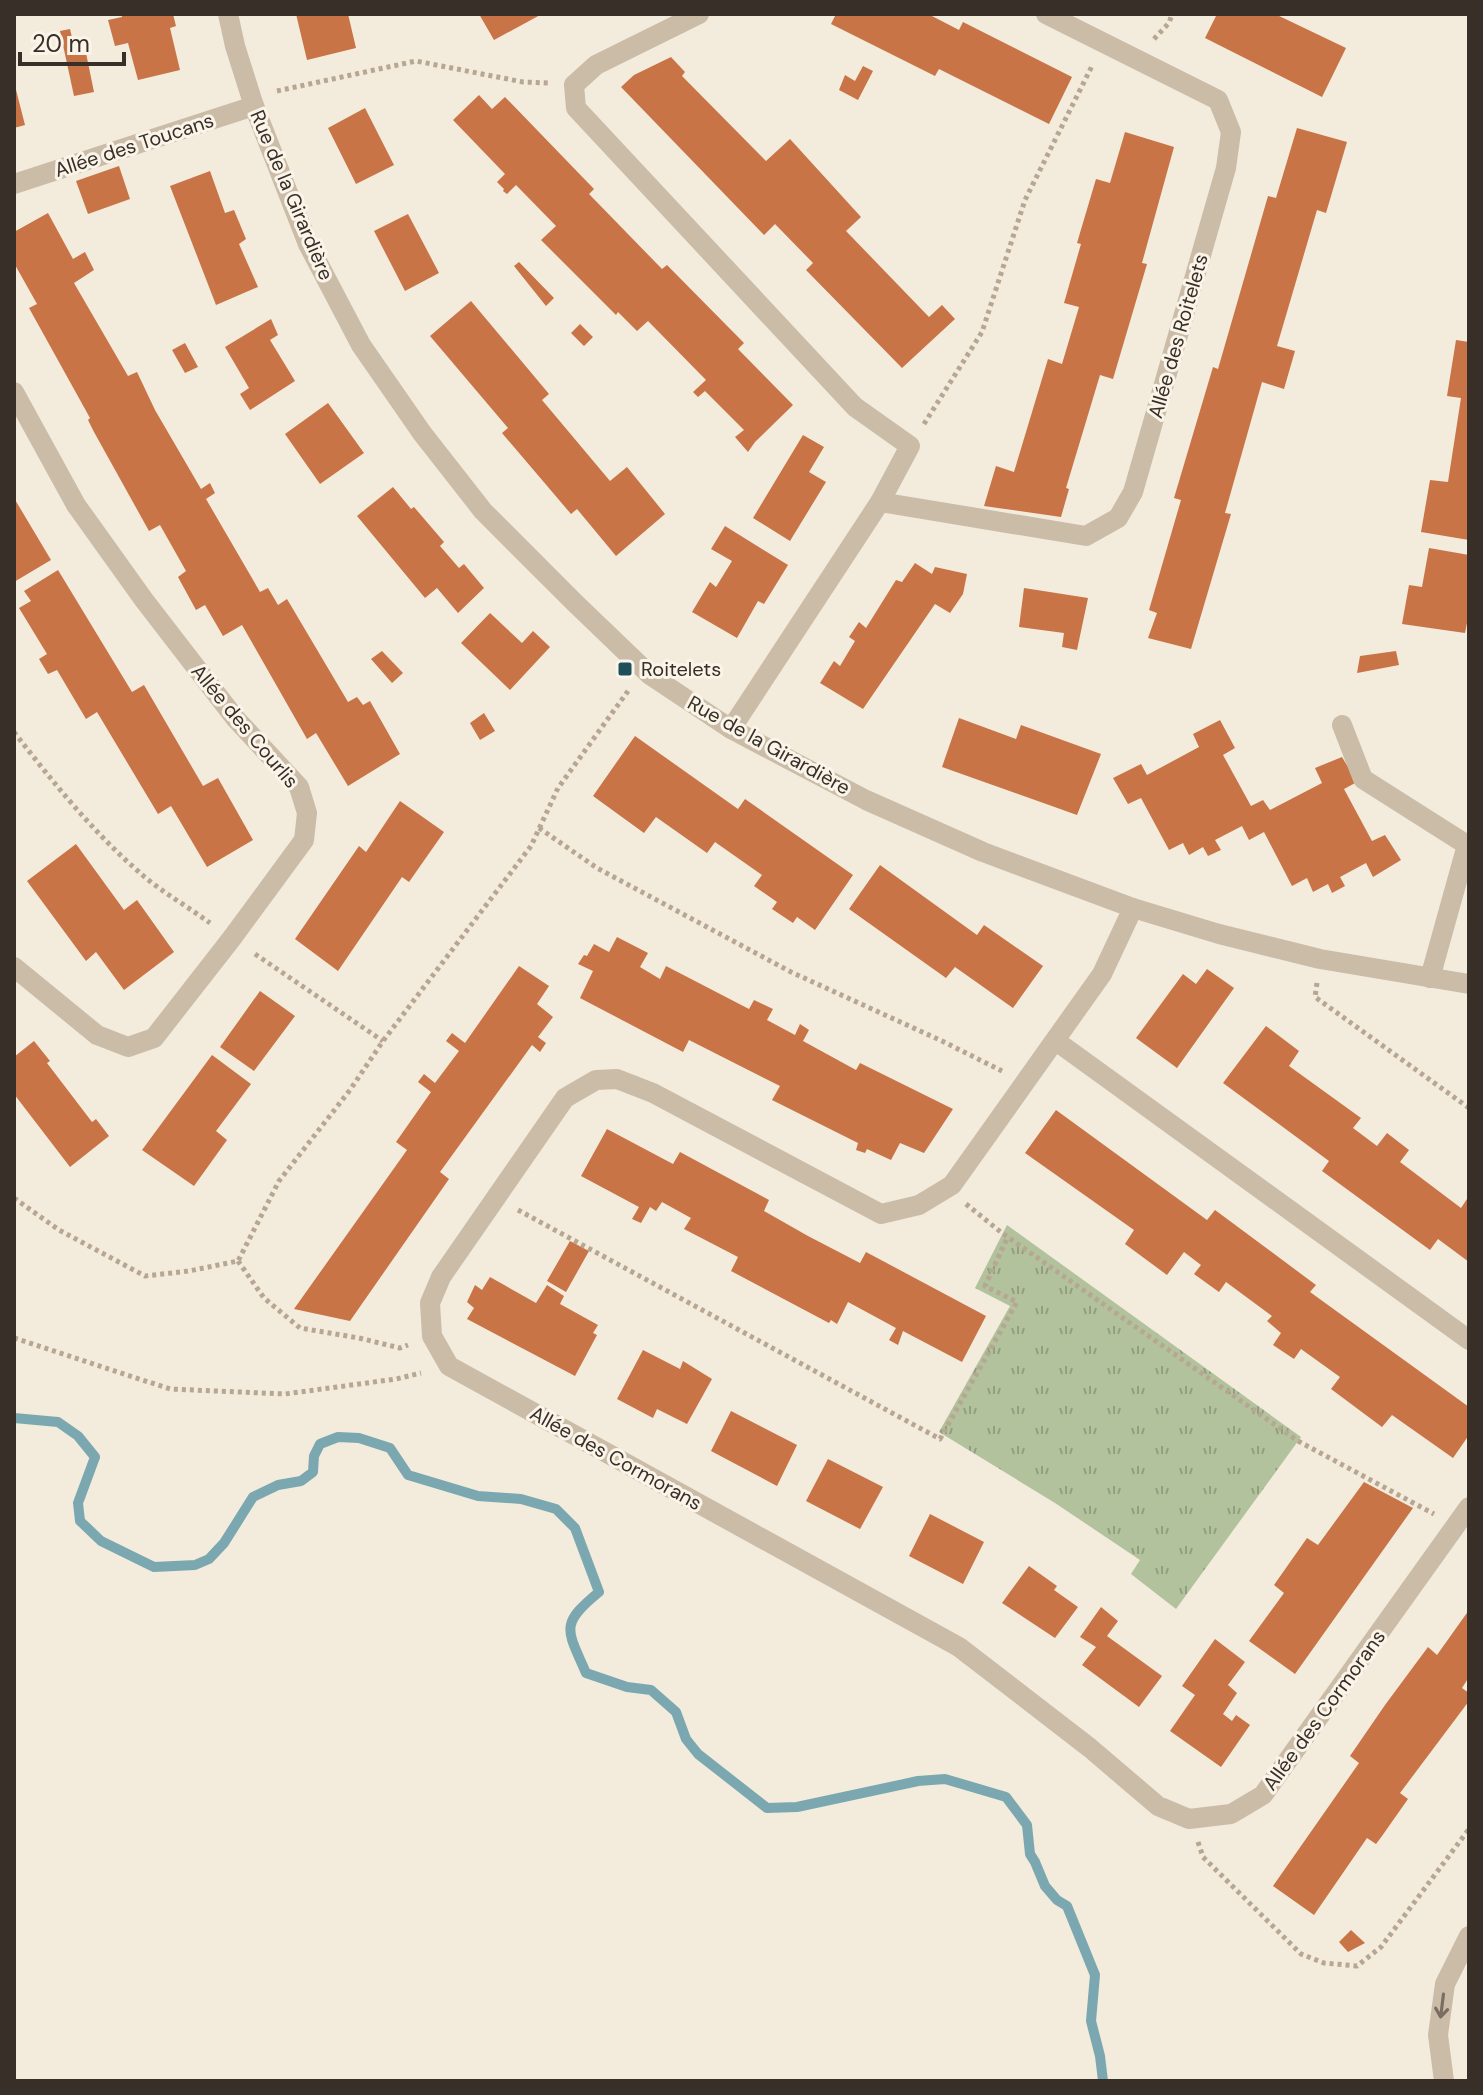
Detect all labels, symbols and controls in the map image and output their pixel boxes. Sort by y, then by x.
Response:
scale bar [20,16,124,66]
text: 20 m [32,28,90,59]
street label: Rue de la Girardière [244,106,340,284]
street label: Allée des Toucans [51,107,217,183]
street label: Allée des Roitelets [1142,251,1214,421]
place label: Roitelets [641,656,721,682]
street label: Allée des Courlis [186,659,304,793]
marker: Roitelets [616,660,634,678]
street label: Rue de la Girardière [683,689,855,801]
street label: Allée des Cormorans [525,1400,707,1516]
street label: Allée des Cormorans [1257,1624,1391,1796]
one-way arrow [1434,1993,1449,2018]

